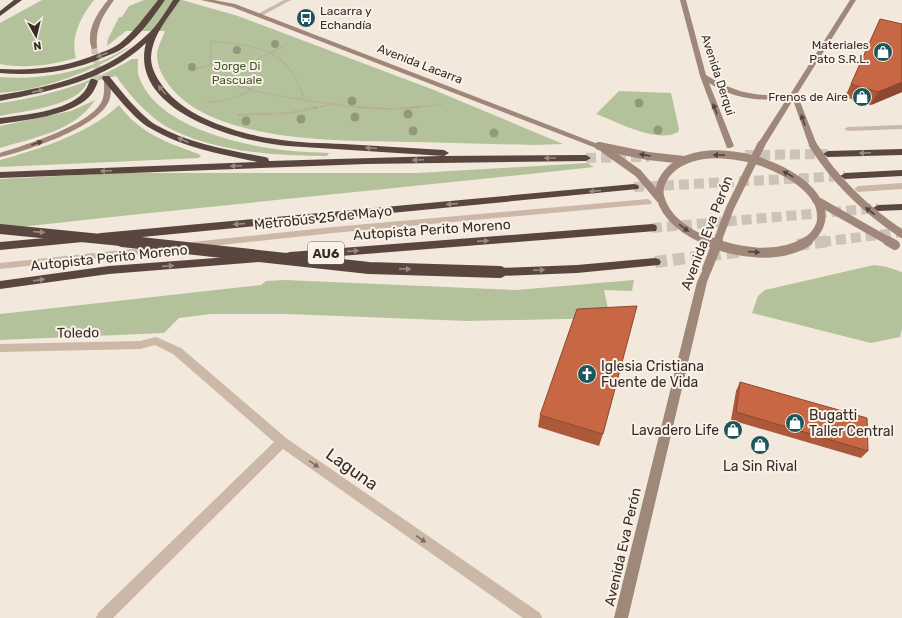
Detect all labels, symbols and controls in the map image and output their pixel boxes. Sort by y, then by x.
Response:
place label: Lacarra y Echandía [320,4,372,32]
bus stop icon: Lacarra y Echandía [295,7,317,29]
north arrow [16,16,56,56]
street label: Avenida Derqui [698,33,738,117]
text: N [32,38,42,52]
place label: Materiales Pato S.R.L. [809,38,869,66]
street label: Avenida Lacarra [375,41,465,87]
shop icon: Materiales Pato S.R.L. [872,41,894,63]
one-way arrow [97,52,108,58]
park label: Jorge Di Pascuale [212,59,262,87]
one-way arrow [157,84,166,95]
shop icon: Frenos de Aire [851,86,873,108]
one-way arrow [32,87,45,93]
place label: Frenos de Aire [768,90,848,104]
one-way arrow [712,104,718,115]
one-way arrow [799,113,805,125]
one-way arrow [178,137,189,143]
one-way arrow [31,139,43,145]
one-way arrow [365,145,377,152]
one-way arrow [859,149,871,156]
one-way arrow [639,152,651,158]
one-way arrow [712,152,725,158]
one-way arrow [543,155,556,161]
one-way arrow [411,157,424,163]
one-way arrow [229,163,242,169]
one-way arrow [100,167,112,174]
one-way arrow [782,171,794,178]
street label: Avenida Eva Perón [677,173,737,293]
one-way arrow [589,187,601,194]
one-way arrow [446,201,458,207]
street label: Metrobús 25 de Mayo [253,202,393,234]
one-way arrow [865,207,876,216]
street label: Autopista Perito Moreno [353,216,511,244]
one-way arrow [233,221,245,227]
one-way arrow [678,223,689,232]
one-way arrow [33,229,45,235]
one-way arrow [477,237,489,244]
street label: Autopista Perito Moreno [30,241,188,275]
road number: AU6 [308,242,344,264]
one-way arrow [347,248,359,255]
one-way arrow [748,249,760,256]
one-way arrow [162,262,174,269]
one-way arrow [399,266,412,272]
one-way arrow [533,267,546,273]
one-way arrow [33,277,45,283]
street label: Toledo [57,324,99,342]
place label: Iglesia Cristiana Fuente de Vida [601,358,704,391]
church icon: Iglesia Cristiana Fuente de Vida [576,363,598,385]
place label: Bugatti Taller Central [809,407,894,440]
shop icon: Bugatti Taller Central [784,412,806,434]
shop icon: Lavadero Life [722,419,744,441]
place label: Lavadero Life [631,422,719,439]
shop icon: La Sin Rival [749,434,771,456]
street label: Laguna [322,444,382,494]
place label: La Sin Rival [723,458,797,475]
one-way arrow [309,460,320,468]
street label: Avenida Eva Perón [601,486,645,608]
one-way arrow [416,535,426,543]

